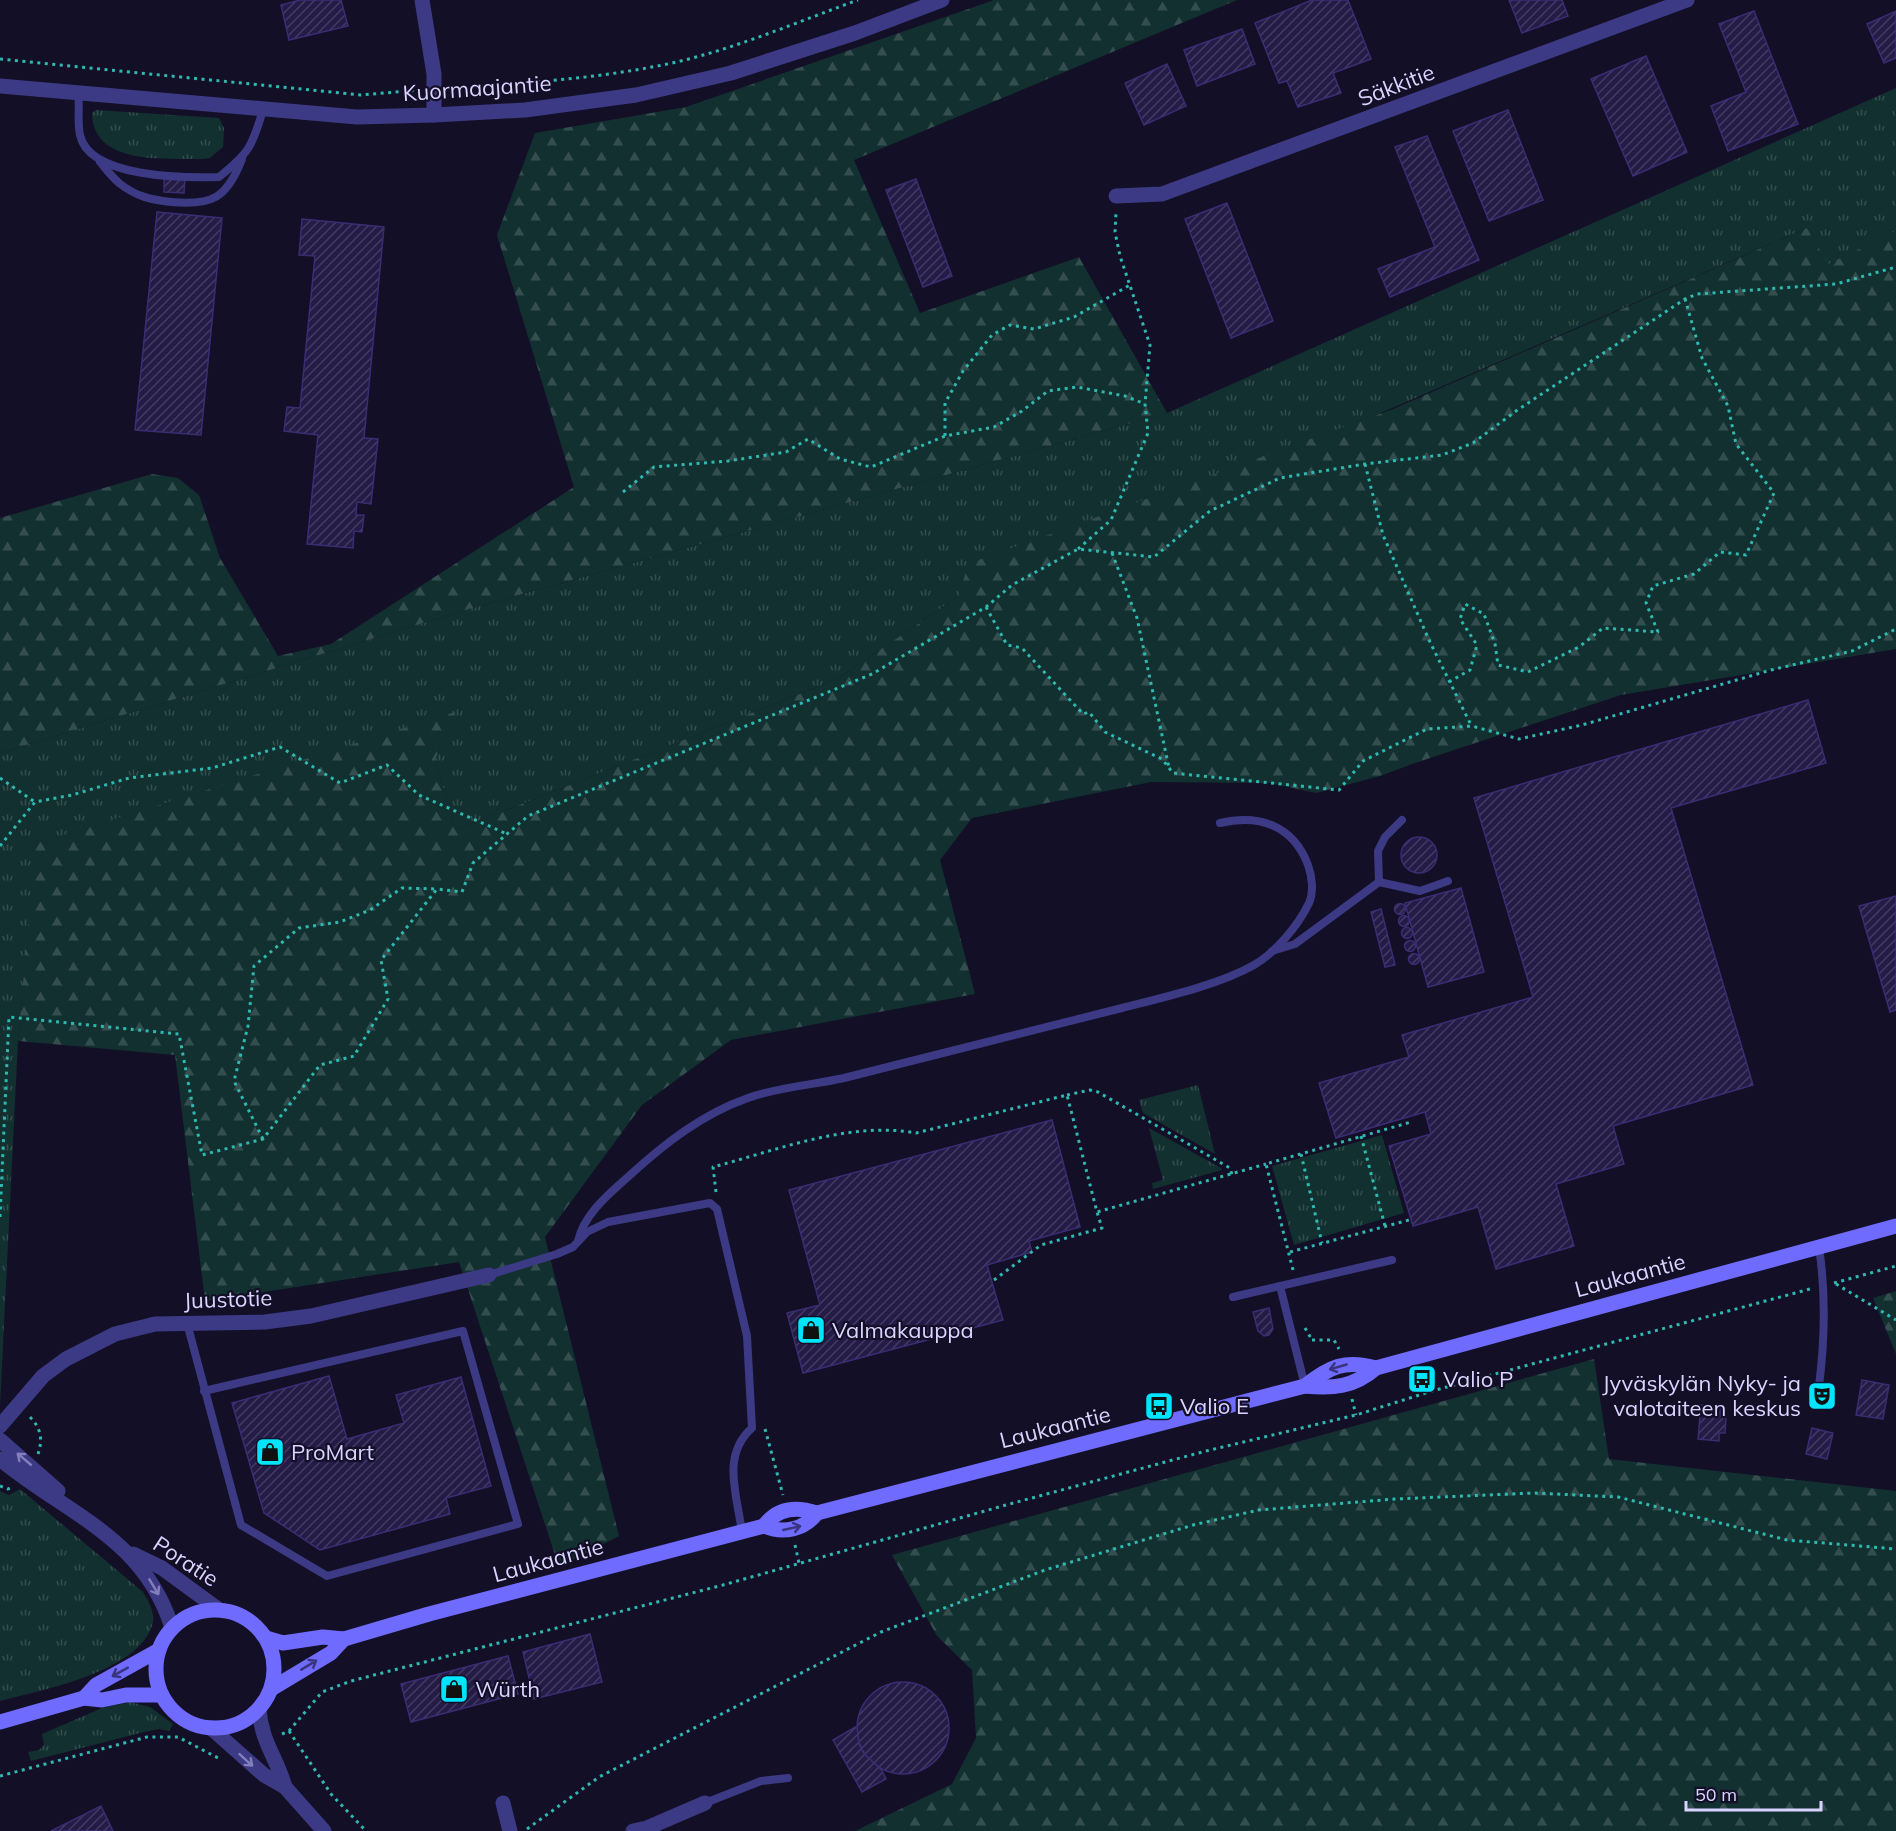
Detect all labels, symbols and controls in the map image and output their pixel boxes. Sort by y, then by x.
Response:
street label: Säkkitie [1354,58,1438,112]
street label: Kuormaajantie [402,69,552,107]
street label: Laukaantie [1572,1247,1688,1303]
street label: Juustotie [183,1283,273,1315]
shop icon: Valmakauppa [795,1314,827,1346]
place label: Valmakauppa [832,1316,974,1344]
one-way arrow [1329,1362,1348,1373]
bus stop icon: Valio P [1406,1363,1438,1395]
place label: Valio P [1443,1365,1513,1393]
place label: Jyväskylän Nyky- ja valotaiteen keskus [1602,1369,1801,1422]
theatre icon: Jyväskylän Nyky- ja valotaiteen keskus [1806,1380,1838,1412]
bus stop icon: Valio E [1143,1390,1175,1422]
place label: Valio E [1180,1392,1249,1420]
street label: Laukaantie [997,1400,1113,1454]
shop icon: ProMart [254,1436,286,1468]
place label: ProMart [291,1438,374,1466]
one-way arrow [16,1453,32,1466]
one-way arrow [783,1522,802,1534]
street label: Poratie [148,1530,224,1592]
street label: Laukaantie [490,1532,606,1588]
one-way arrow [149,1578,161,1595]
one-way arrow [300,1659,317,1671]
one-way arrow [112,1666,129,1678]
shop icon: Würth [438,1673,470,1705]
place label: Würth [475,1675,540,1703]
one-way arrow [239,1753,254,1767]
scale bar [1686,1774,1821,1812]
text: 50 m [1695,1783,1737,1806]

